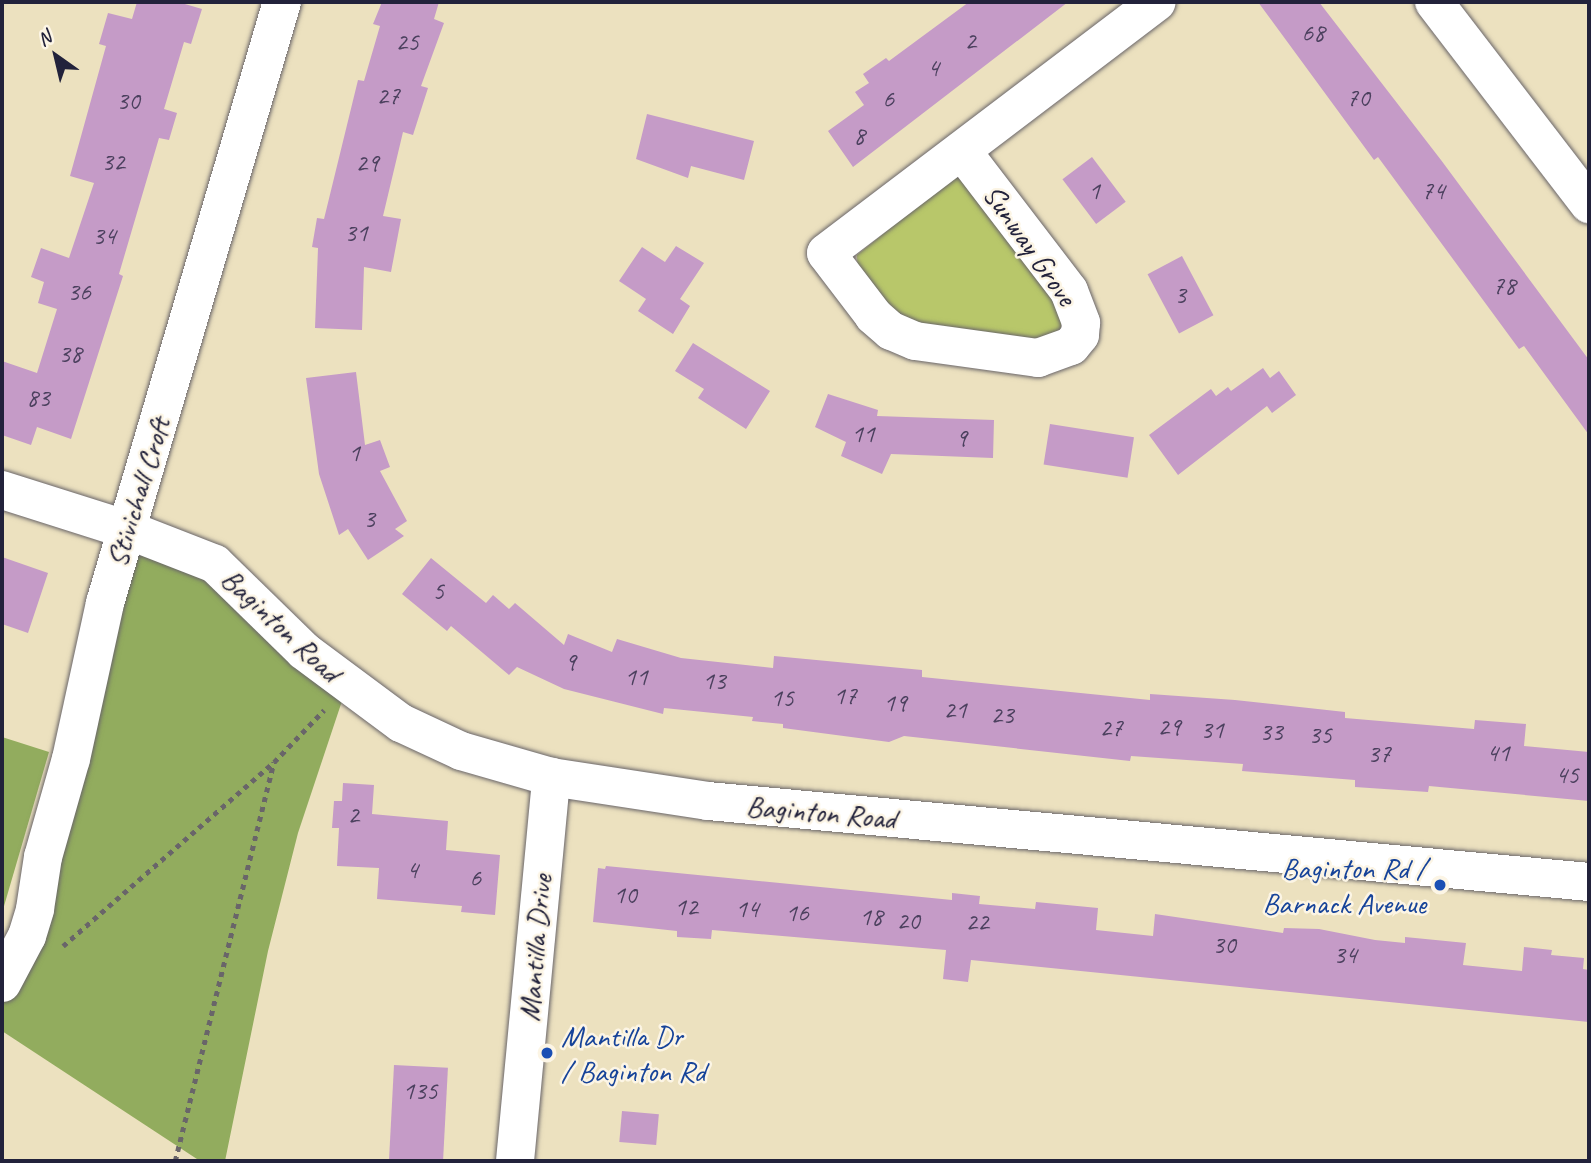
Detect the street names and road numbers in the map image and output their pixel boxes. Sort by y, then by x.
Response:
street label: Sunway Grove [975,178,1085,312]
street label: Stivichall Croft [98,413,178,571]
street label: Baginton Road [214,561,348,689]
street label: Baginton Road [745,788,897,836]
street label: Mantilla Drive [511,873,559,1023]

